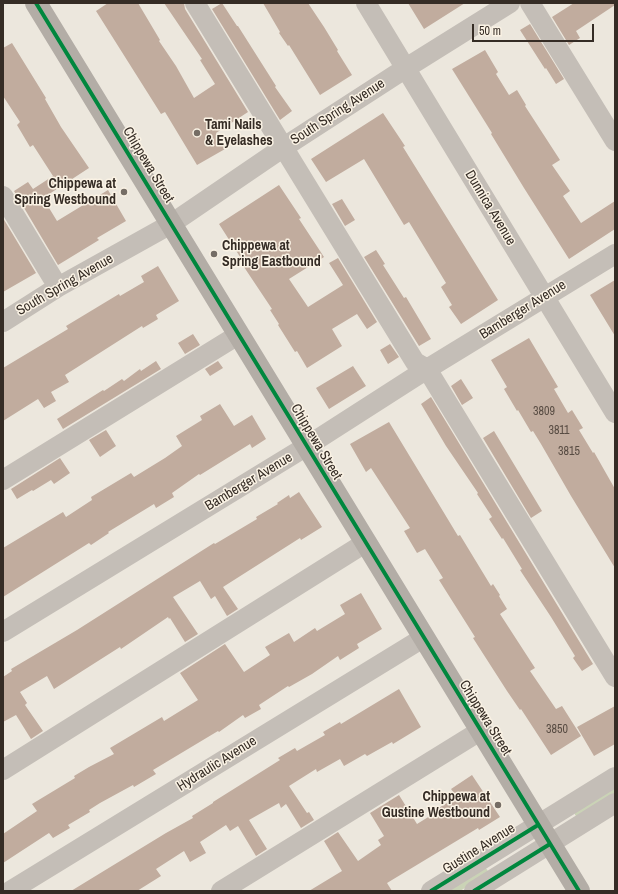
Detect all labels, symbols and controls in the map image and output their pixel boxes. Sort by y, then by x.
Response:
scale bar [474,16,596,42]
text: 50 m [479,23,501,39]
street label: South Spring Avenue [288,75,388,149]
place label: Tami Nails & Eyelashes [205,117,273,150]
street label: Chippewa Street [119,124,177,206]
marker: Tami Nails & Eyelashes [192,128,202,138]
street label: Dunnica Avenue [461,167,519,249]
place label: Chippewa at Spring Westbound [14,176,116,208]
marker: Chippewa at Spring Westbound [119,187,129,197]
place label: Chippewa at Spring Eastbound [222,238,321,270]
marker: Chippewa at Spring Eastbound [209,249,219,259]
street label: South Spring Avenue [14,250,116,320]
street label: Bamberger Avenue [477,277,569,343]
street label: Chippewa Street [287,401,345,483]
house number: 3809 [533,405,555,419]
house number: 3811 [548,424,570,438]
house number: 3815 [558,445,580,459]
street label: Bamberger Avenue [202,449,296,515]
street label: Chippewa Street [455,677,515,759]
house number: 3850 [546,723,568,737]
street label: Hydraulic Avenue [174,733,260,795]
place label: Chippewa at Gustine Westbound [382,789,490,822]
marker: Chippewa at Gustine Westbound [493,800,503,810]
street label: Gustine Avenue [440,820,518,878]

